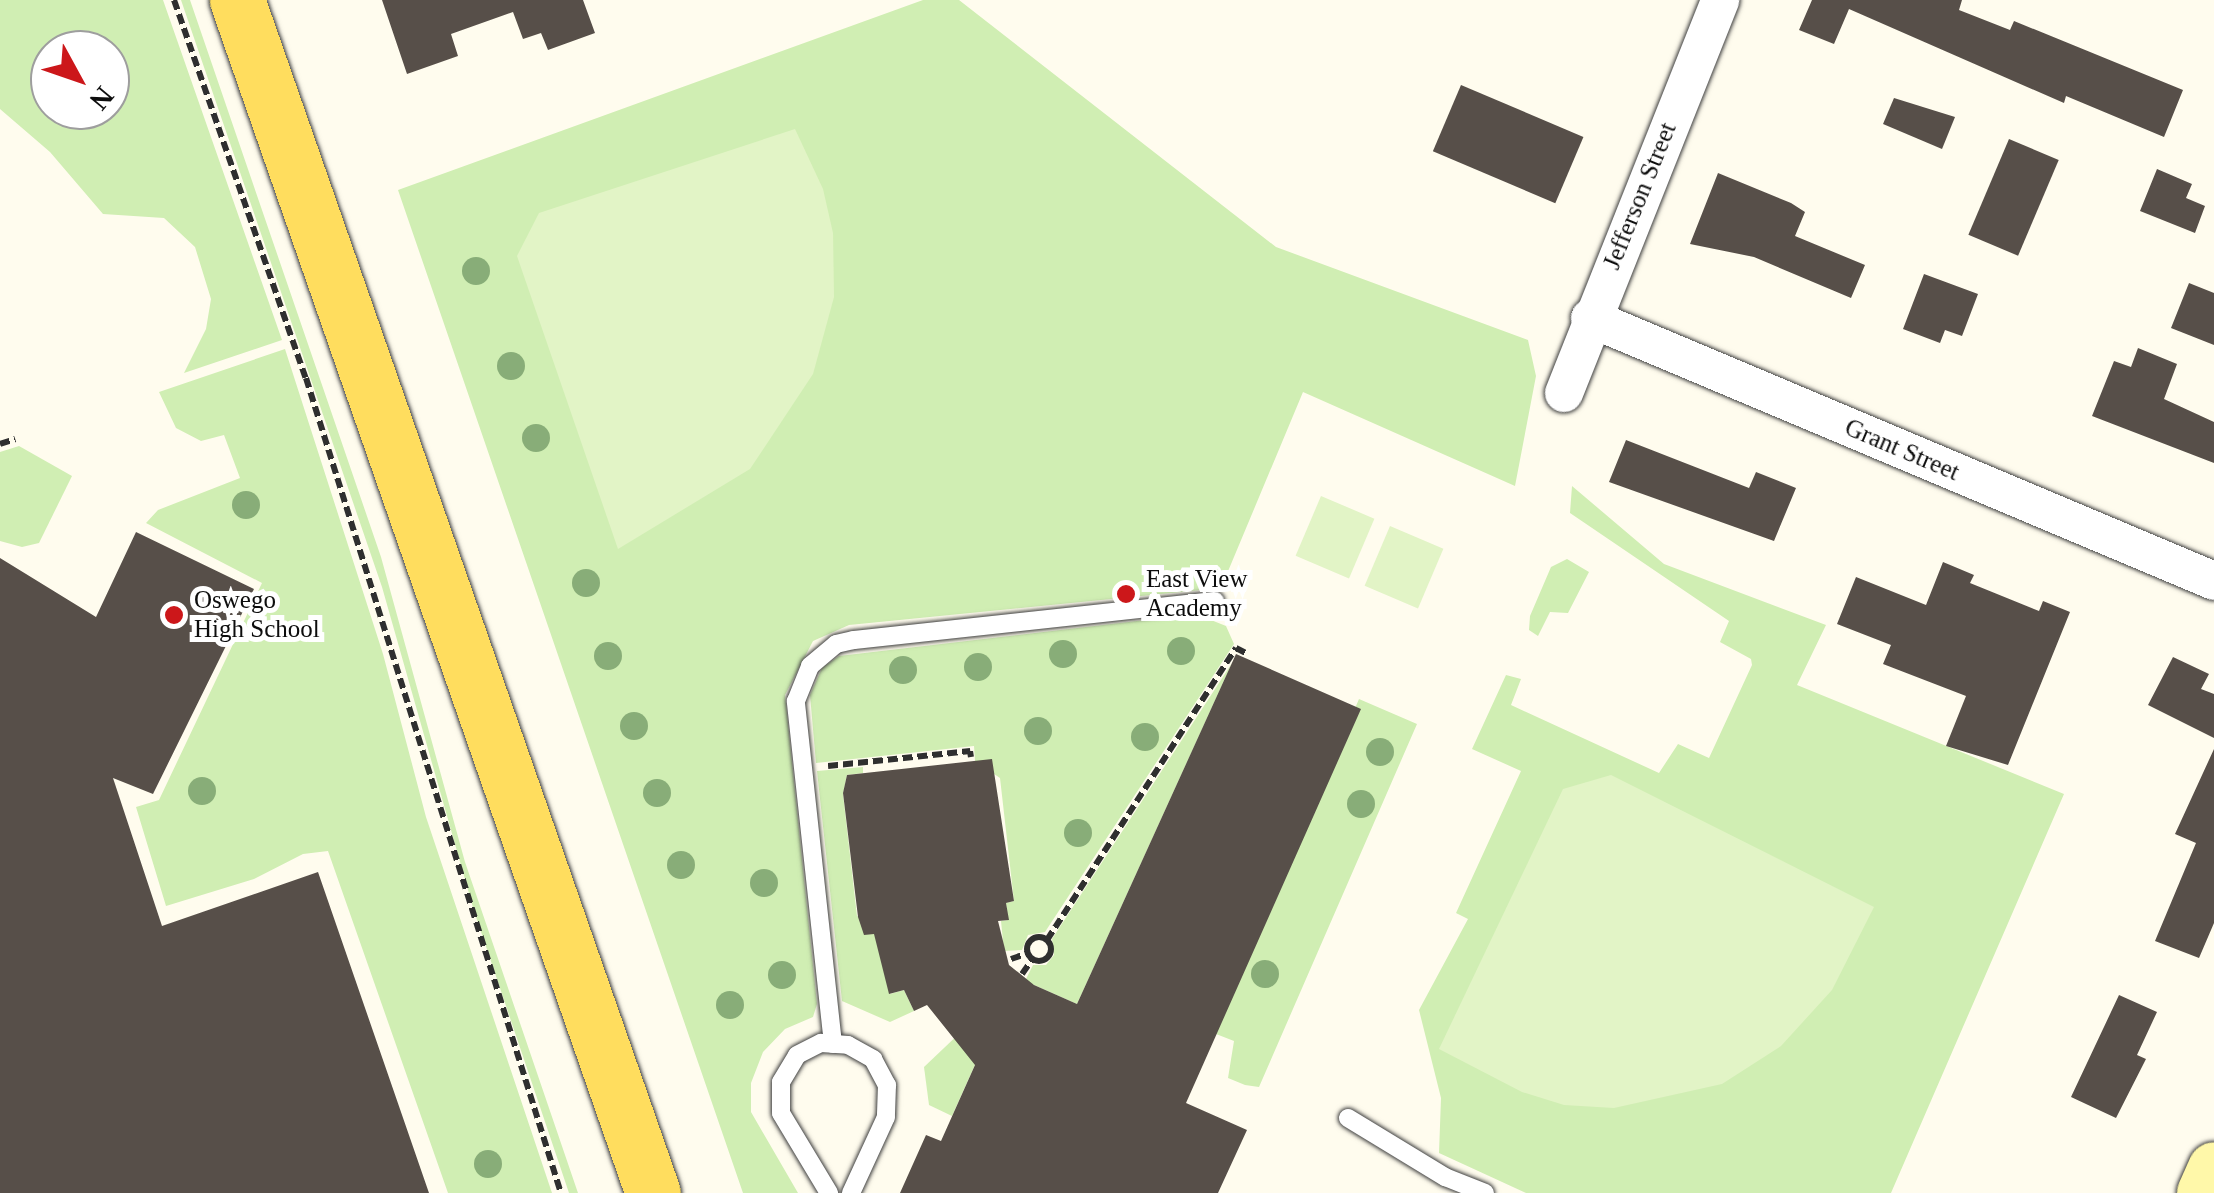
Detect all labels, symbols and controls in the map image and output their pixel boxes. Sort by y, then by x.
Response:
north arrow [30,30,130,130]
text: N [83,81,120,116]
street label: Jefferson Street [1597,118,1683,274]
street label: Grant Street [1840,412,1964,488]
place label: East View Academy [1146,565,1248,624]
marker: East View Academy [1115,583,1137,605]
place label: Oswego High School [194,586,320,645]
marker: Oswego High School [163,604,185,626]

